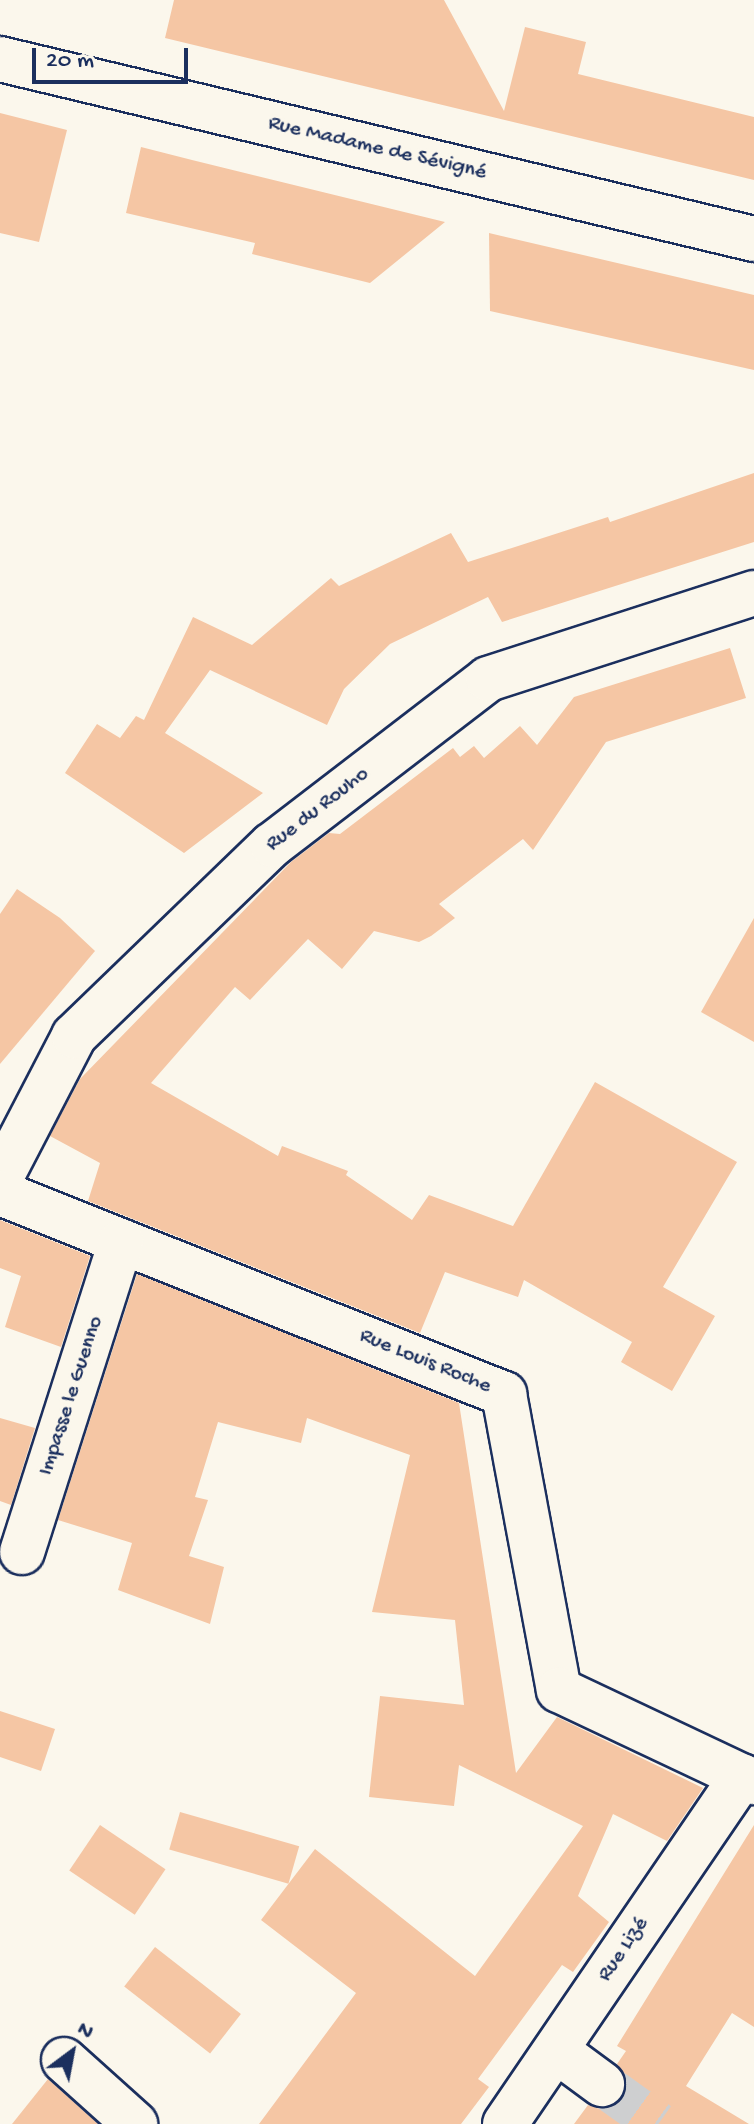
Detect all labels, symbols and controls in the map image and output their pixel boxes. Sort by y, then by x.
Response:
scale bar [36,32,192,82]
text: 20 m [46,47,94,76]
street label: Rue Madame de Sévigné [265,111,489,187]
street label: Rue du Rouho [261,762,375,858]
street label: Impasse le Guenno [34,1313,110,1479]
street label: Rue Louis Roche [355,1324,495,1400]
street label: Rue Lizé [593,1913,655,1987]
north arrow [32,2012,112,2092]
text: N [72,2017,98,2046]

